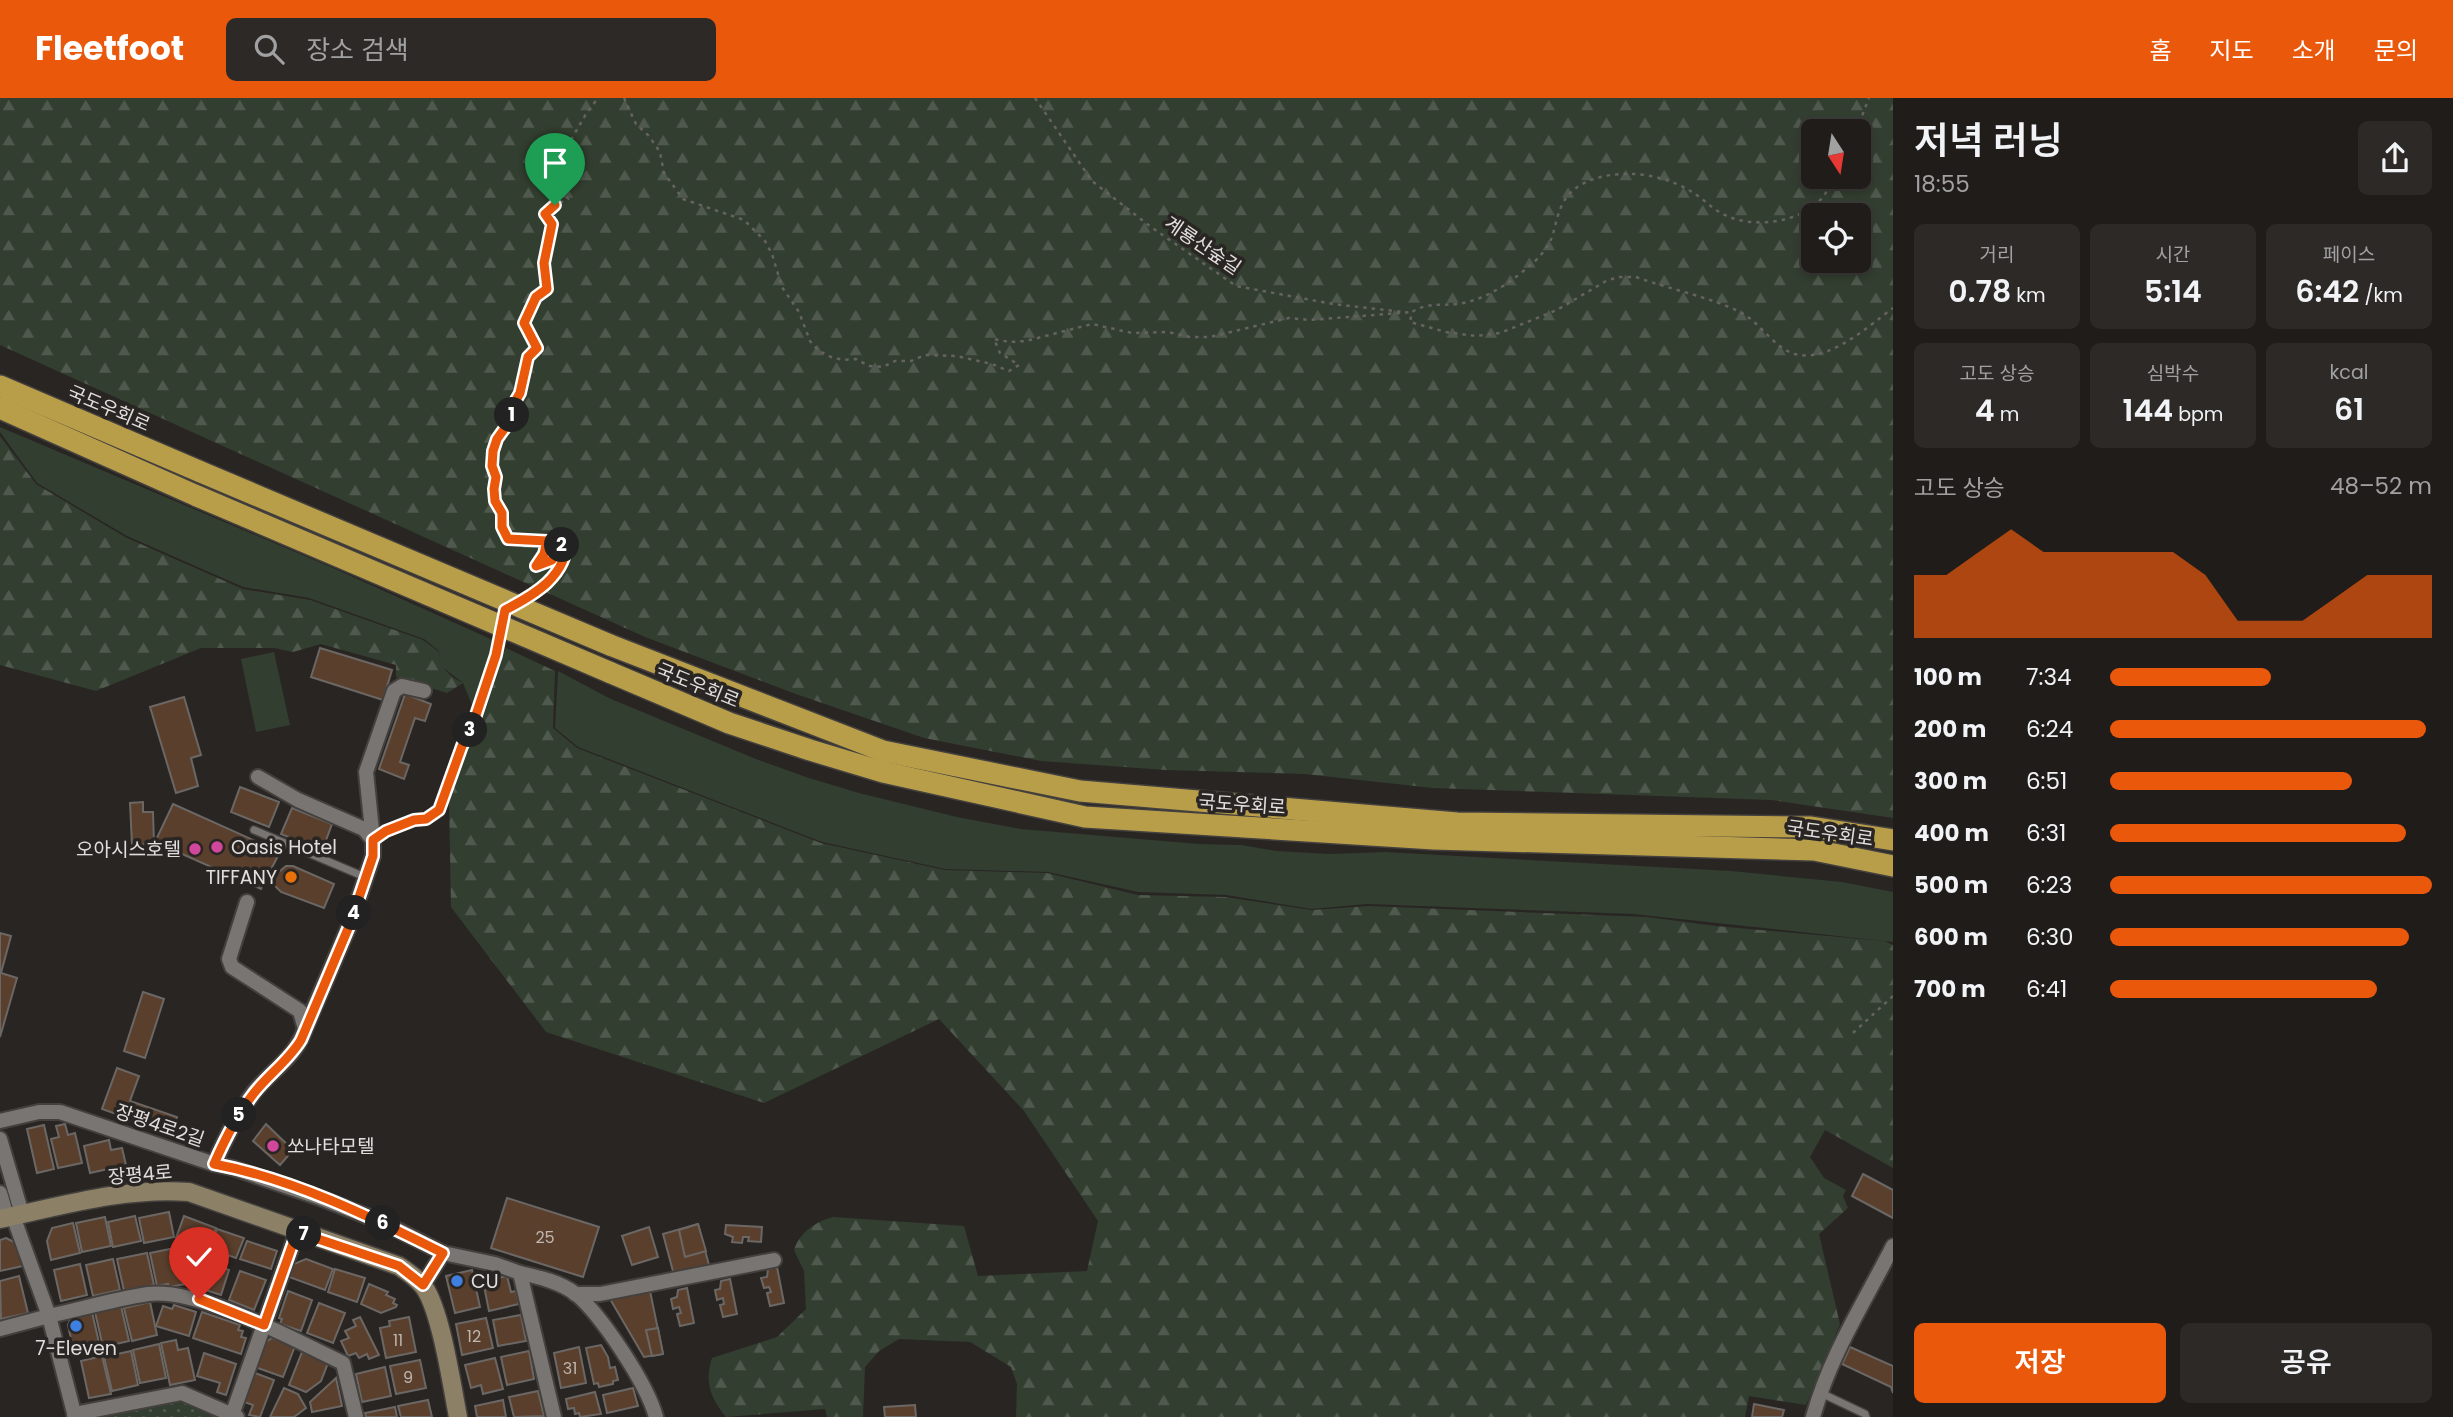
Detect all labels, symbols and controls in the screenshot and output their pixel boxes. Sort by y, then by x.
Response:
search box [226,18,716,81]
text: Fleetfoot [35,25,184,72]
icon: search [250,30,288,68]
text: 장소 검색 [306,32,409,68]
text: 홈 [2149,34,2171,67]
text: 지도 [2209,34,2254,67]
text: 소개 [2292,34,2336,67]
text: 문의 [2374,34,2418,67]
text: 저녁 러닝 [1914,114,2063,167]
north arrow [1801,119,1871,189]
map controls [1801,119,1871,273]
button: share [2358,121,2432,195]
pin [525,133,585,205]
icon: arrive [536,144,574,182]
text: 18:55 [1914,168,1970,200]
button: locate [1801,203,1871,273]
street label: 계룡산숲길 [1159,210,1247,281]
text: 거리 [1980,241,2014,268]
text: 시간 [2156,241,2190,268]
text: 페이스 [2323,241,2375,268]
text: 0.78 [1948,270,2011,313]
text: 5:14 [2144,270,2202,313]
text: 6:42 [2295,270,2359,313]
text: km [2011,282,2046,309]
text: /km [2359,282,2403,309]
text: kcal [2330,359,2368,386]
text: 고도 상승 [1960,360,2035,387]
text: 심박수 [2147,360,2199,387]
street label: 국도우회로 [63,379,154,438]
text: 61 [2334,388,2364,431]
text: 4 [1975,389,1995,432]
text: 144 [2123,389,2173,432]
pin: 1 [494,398,530,432]
text: 1 [508,401,515,428]
text: m [1995,401,2019,428]
text: bpm [2173,401,2223,428]
text: 48–52 m [2330,470,2432,502]
text: 고도 상승 [1914,472,2005,504]
pin: 2 [544,528,580,562]
text: 2 [556,531,567,558]
street label: 국도우회로 [652,657,743,714]
text: 100 m [1914,661,1982,693]
text: 7:34 [2026,661,2071,693]
pin: 3 [452,712,488,748]
text: 200 m [1914,713,1986,745]
text: 6:24 [2026,713,2073,745]
text: 3 [464,716,475,743]
text: 300 m [1914,765,1987,797]
text: 6:51 [2026,765,2067,797]
street label: 국도우회로 [1197,788,1287,821]
street label: 국도우회로 [1785,814,1875,853]
text: 400 m [1914,817,1989,849]
text: 6:31 [2026,817,2066,849]
place label: Oasis Hotel [231,834,337,861]
place label: 오아시스호텔 [76,836,181,863]
marker: Oasis Hotel [209,839,225,855]
marker: 오아시스호텔 [187,841,203,857]
place label: TIFFANY [206,864,277,891]
marker: TIFFANY [283,869,299,885]
text: 500 m [1914,869,1988,901]
text: 6:23 [2026,869,2072,901]
pin: 4 [336,896,372,930]
text: 4 [347,899,360,926]
text: 600 m [1914,921,1988,953]
text: 6:30 [2026,921,2074,953]
text: 700 m [1914,973,1986,1005]
text: 6:41 [2026,973,2067,1005]
street label: 장평4로2길 [112,1098,208,1153]
pin: 5 [222,1098,256,1132]
text: 5 [232,1101,245,1128]
place label: 쏘나타모텔 [287,1133,374,1160]
marker: 쏘나타모텔 [265,1138,281,1154]
street label: 장평4로 [107,1158,173,1191]
pin: 6 [366,1206,400,1240]
text: 6 [376,1209,389,1236]
pin: 7 [286,1216,322,1252]
text: 7 [298,1220,309,1247]
house number: 25 [535,1226,555,1249]
pin [169,1227,229,1299]
icon: check [180,1238,218,1276]
place label: CU [471,1268,499,1295]
marker: CU [449,1273,465,1289]
marker: 7-Eleven [68,1318,84,1334]
button: 저장 [1914,1323,2166,1403]
button: 공유 [2180,1323,2432,1403]
house number: 12 [467,1325,481,1348]
house number: 11 [393,1329,403,1352]
place label: 7-Eleven [35,1335,117,1362]
house number: 31 [563,1357,577,1380]
house number: 9 [403,1366,413,1389]

